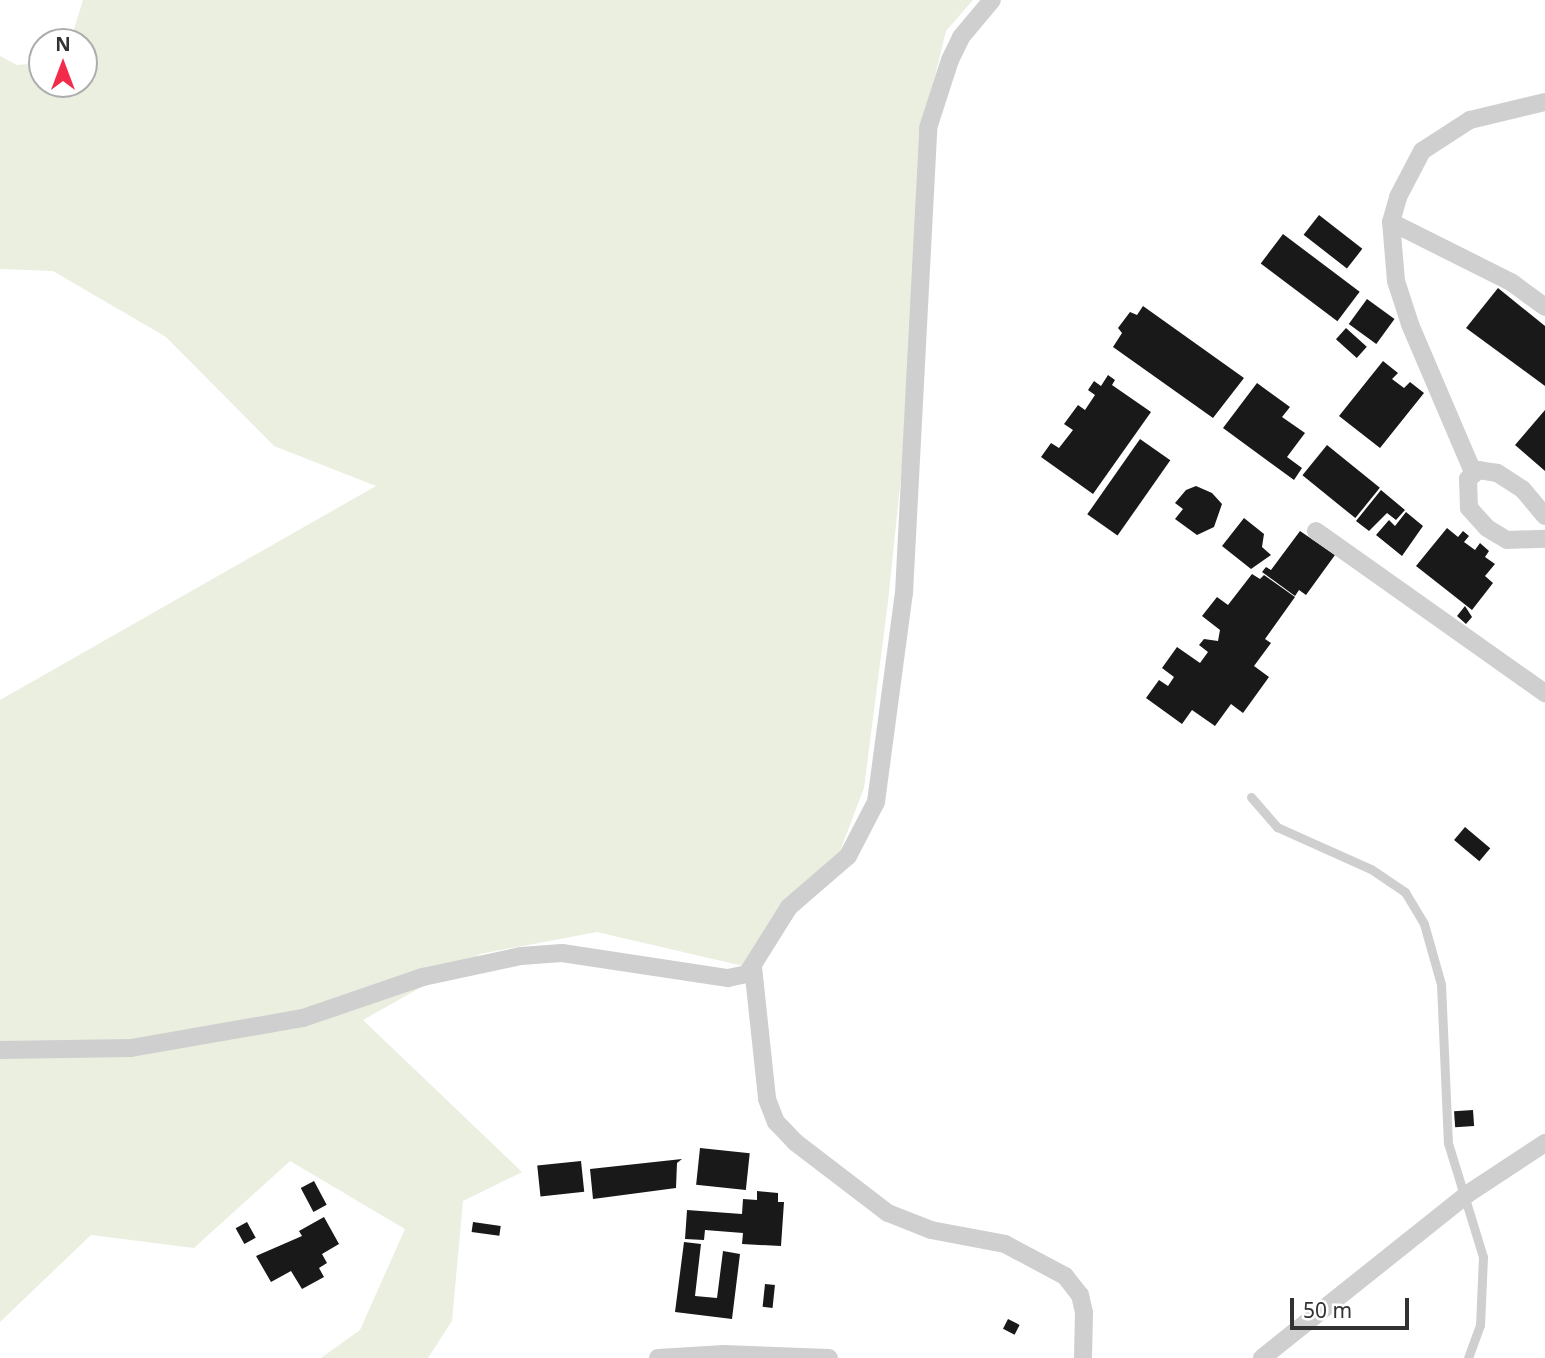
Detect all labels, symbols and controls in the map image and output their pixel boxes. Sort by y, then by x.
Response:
north arrow [28,28,98,98]
text: N [55,31,71,57]
scale bar [1293,1284,1412,1328]
text: 50 m [1303,1296,1352,1324]

